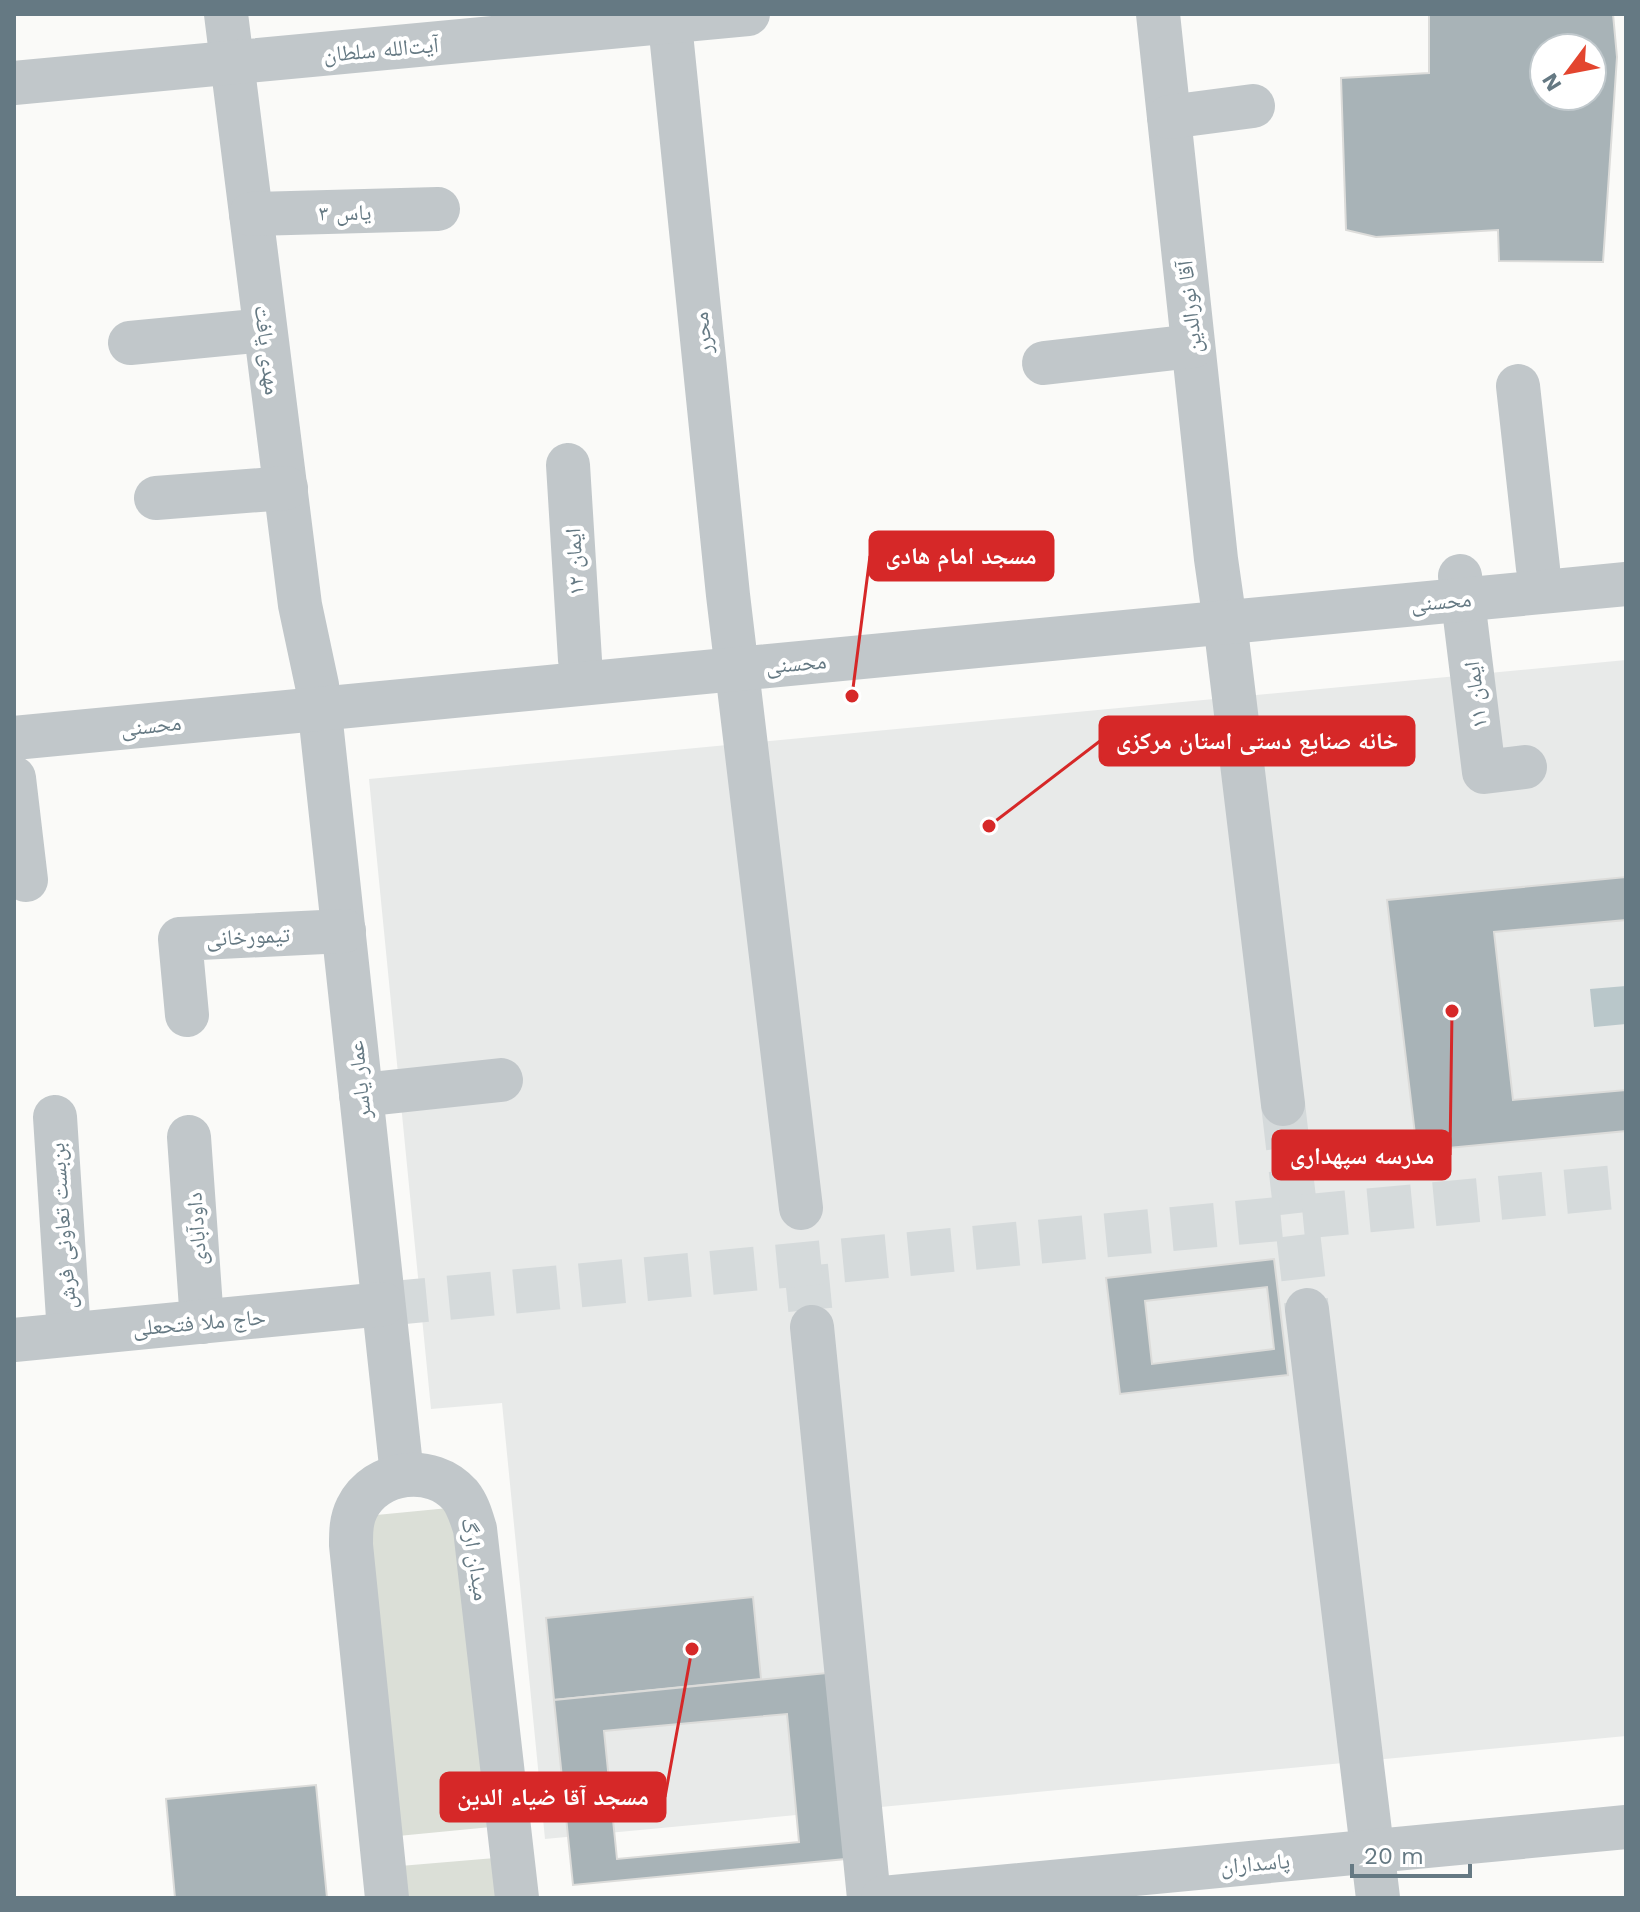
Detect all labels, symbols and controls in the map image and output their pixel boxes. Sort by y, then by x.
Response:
street label: آیت‌الله سلطان [322,32,440,68]
north arrow [1528,32,1608,112]
text: N [1537,69,1566,96]
street label: یاس ۳ [318,200,372,226]
street label: آقا نورالدین [1172,259,1208,355]
street label: مهدی یافت [249,304,285,397]
street label: محرر [688,311,717,356]
street label: ایمان ۱۲ [560,528,590,596]
callout: مسجد امام هادی [870,532,1053,580]
text: مسجد امام هادی [885,542,1037,573]
street label: محسنی [1410,586,1473,618]
street label: محسنی [765,648,828,680]
street label: ایمان ۱۱ [1459,660,1493,730]
street label: محسنی [120,710,183,742]
callout: خانه صنایع دستی استان مرکزی [1100,717,1414,765]
text: خانه صنایع دستی استان مرکزی [1116,727,1398,757]
street label: تیمورخانی [205,922,291,952]
street label: عمار یاسر [343,1040,376,1121]
callout: مدرسه سپهداری [1273,1131,1450,1179]
street label: بن‌بست تعاونی فرش [44,1142,82,1310]
text: مدرسه سپهداری [1290,1142,1434,1170]
street label: داودآبادی [181,1191,213,1266]
street label: حاج ملا فتحعلی [131,1304,267,1342]
street label: میدان ارگ [456,1516,494,1602]
callout: مسجد آقا ضیاء الدین [441,1773,665,1821]
text: مسجد آقا ضیاء الدین [457,1783,649,1811]
scale bar [1352,1828,1470,1878]
text: 20 m [1364,1842,1424,1870]
street label: پاسداران [1219,1848,1291,1880]

